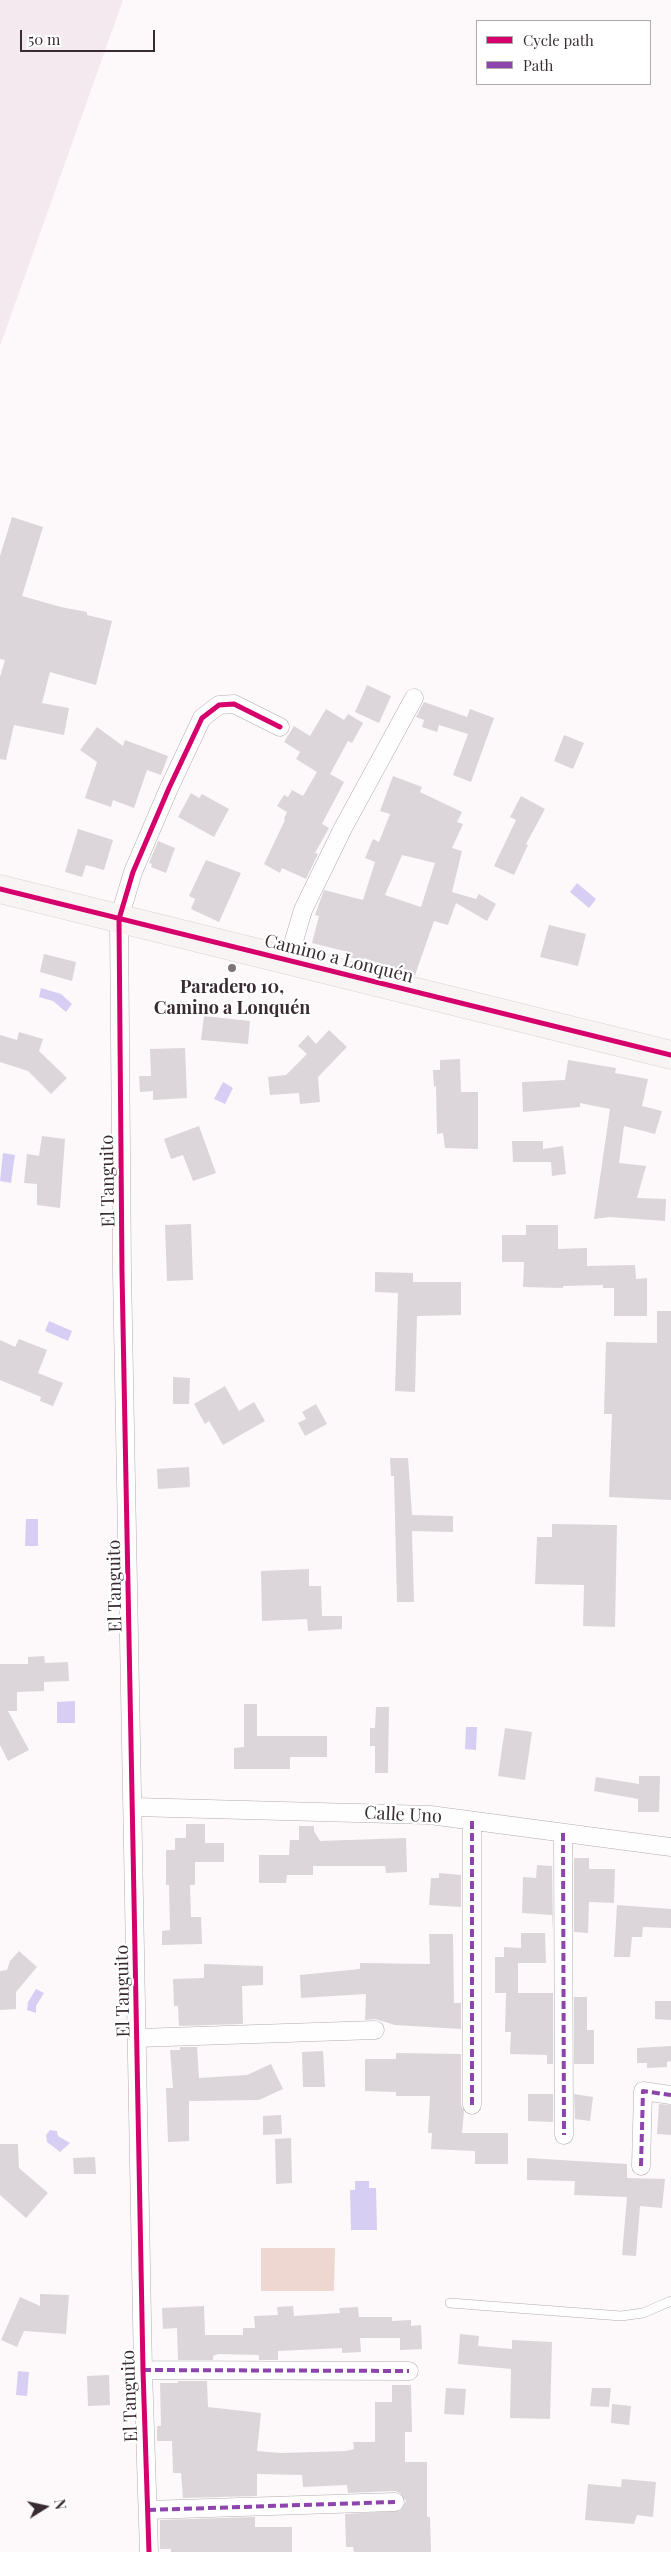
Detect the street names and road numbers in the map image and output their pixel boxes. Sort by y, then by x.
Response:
street label: Camino a Lonquén [262,930,416,988]
street label: El Tanguito [96,1135,120,1227]
street label: El Tanguito [103,1540,127,1632]
street label: Calle Uno [364,1802,442,1828]
street label: El Tanguito [111,1945,135,2037]
street label: El Tanguito [118,2349,142,2443]

